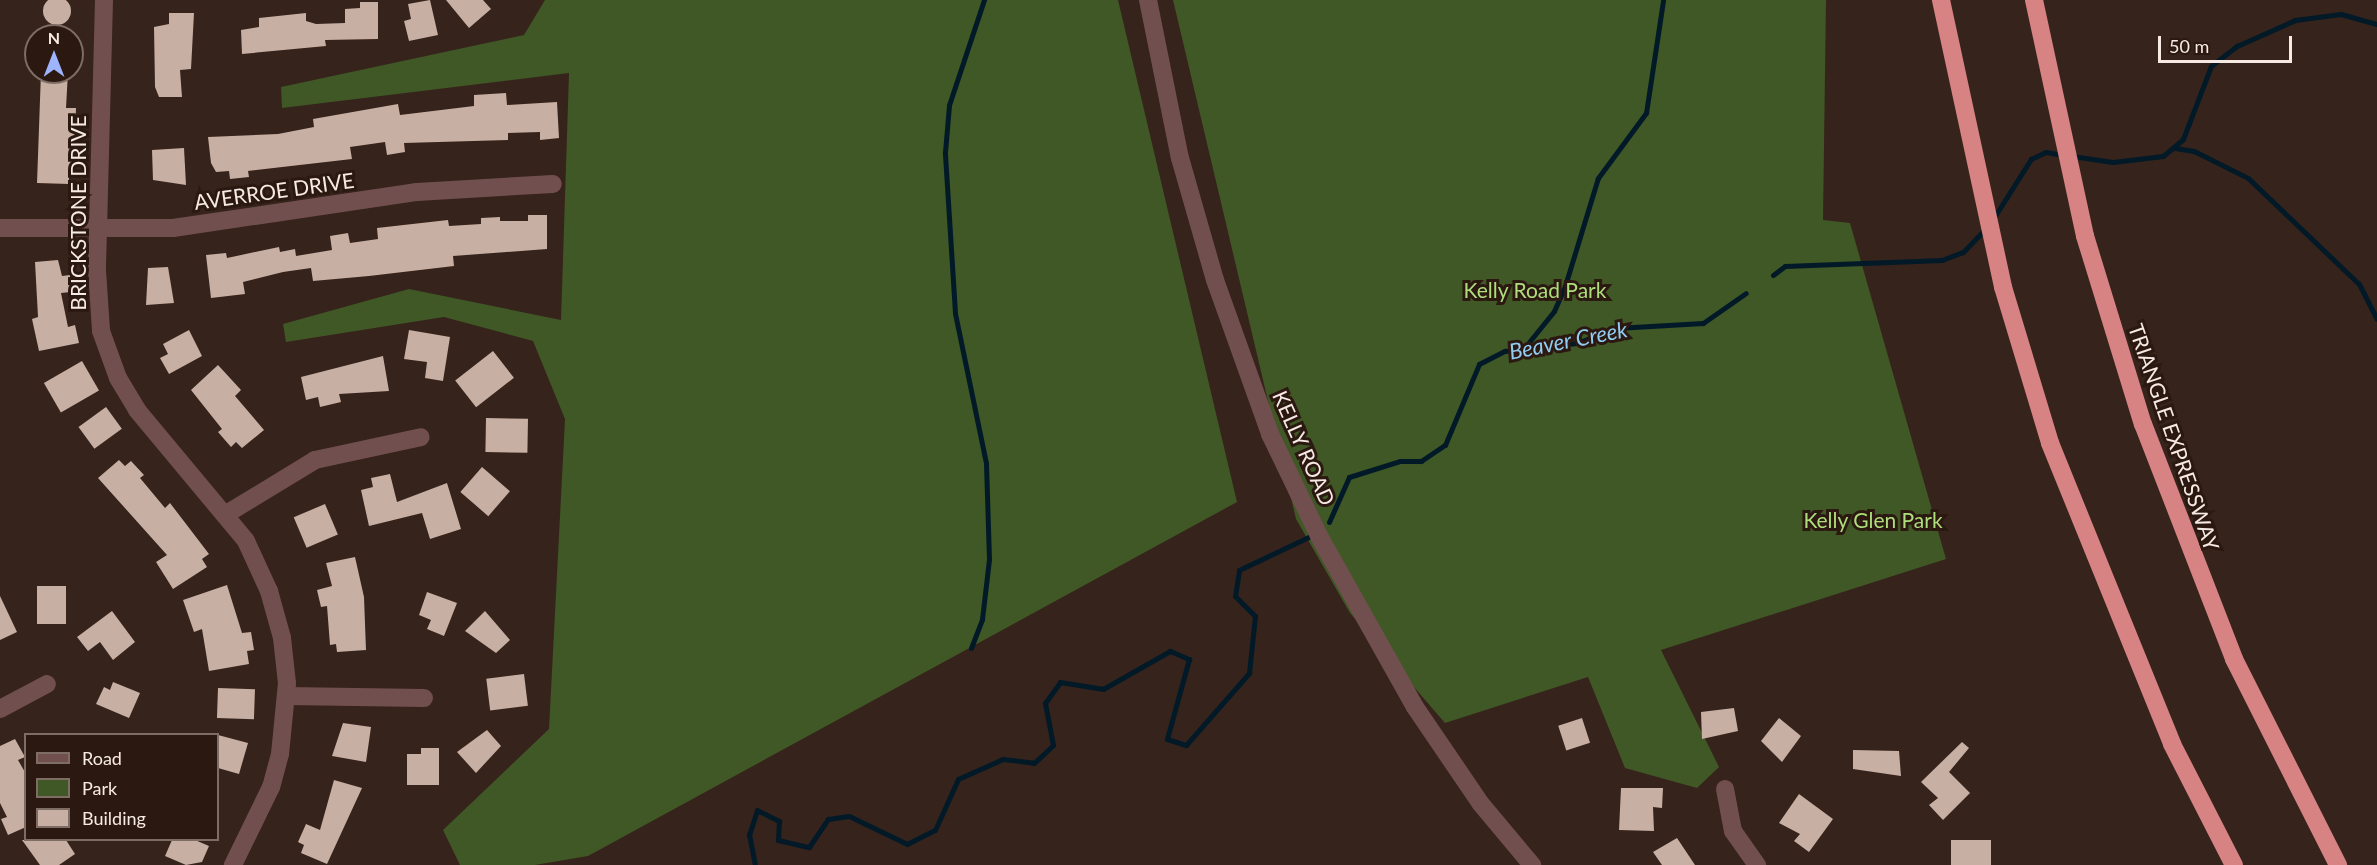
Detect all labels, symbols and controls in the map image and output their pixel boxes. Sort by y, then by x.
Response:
north arrow [24,24,84,84]
scale bar [2161,24,2294,62]
text: N [48,28,60,47]
text: 50 m [2169,35,2209,57]
street label: BRICKSTONE DRIVE [65,115,91,311]
street label: AVERROE DRIVE [192,167,356,215]
park label: Kelly Road Park [1463,277,1607,303]
water label: Beaver Creek [1506,316,1630,364]
street label: TRIANGLE EXPRESSWAY [2123,320,2225,554]
street label: KELLY ROAD [1267,386,1341,510]
park label: Kelly Glen Park [1803,507,1943,533]
legend [24,733,219,841]
text: Road [82,747,122,769]
text: Park [82,777,117,799]
text: Building [82,807,146,829]

